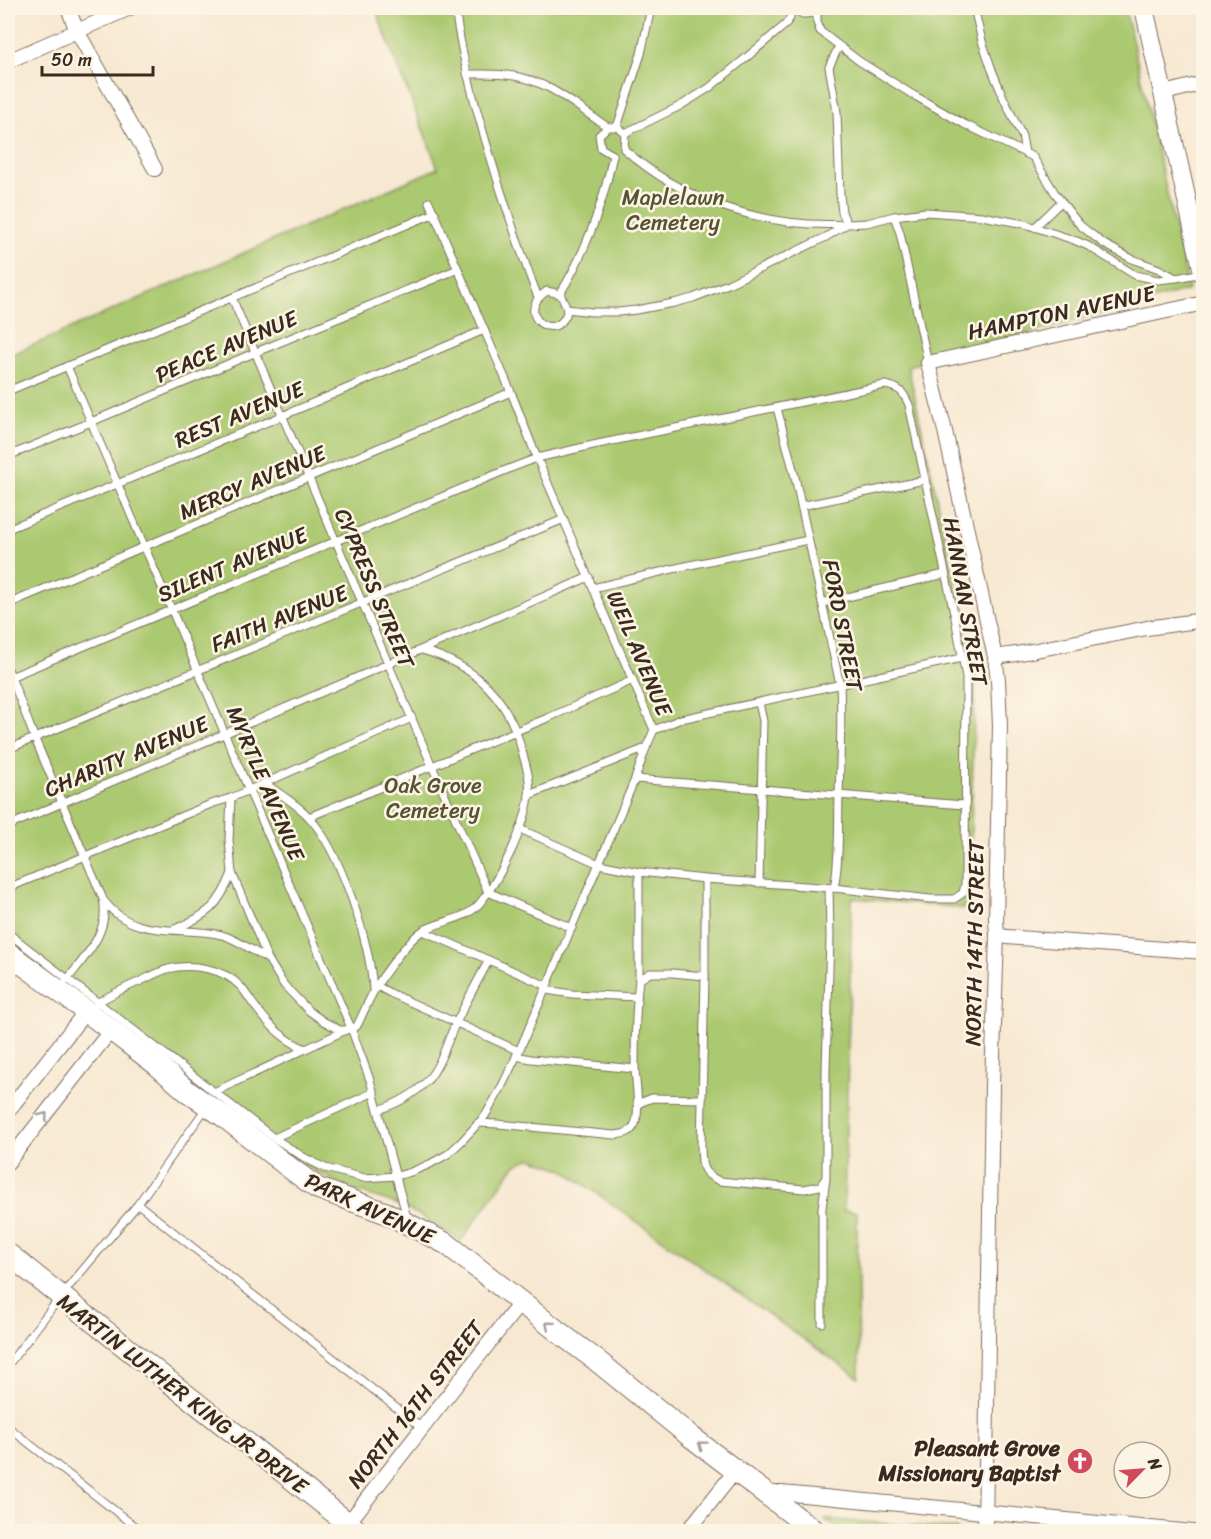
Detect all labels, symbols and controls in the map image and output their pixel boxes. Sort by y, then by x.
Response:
scale bar [42,39,153,77]
text: 50 m [51,44,92,76]
park label: Maplelawn Cemetery [622,178,724,242]
street label: HAMPTON AVENUE [964,273,1160,351]
street label: PEACE AVENUE [149,298,305,394]
street label: REST AVENUE [168,369,312,459]
street label: MERCY AVENUE [173,433,333,531]
street label: CYPRESS STREET [323,502,427,676]
street label: HANNAN STREET [932,514,1000,690]
street label: SILENT AVENUE [151,515,315,614]
street label: FORD STREET [811,556,875,696]
street label: FAITH AVENUE [205,573,355,664]
street label: WEIL AVENUE [596,584,684,724]
street label: MYRTLE AVENUE [215,700,316,868]
street label: CHARITY AVENUE [38,704,216,809]
park label: Oak Grove Cemetery [384,766,482,830]
street label: NORTH 14TH STREET [953,838,996,1047]
one-way arrow [36,1112,47,1123]
street label: PARK AVENUE [298,1161,443,1256]
street label: MARTIN LUTHER KING JR DRIVE [48,1282,318,1505]
street label: NORTH 16TH STREET [337,1310,495,1497]
one-way arrow [545,1321,556,1332]
place label: Pleasant Grove Missionary Baptist [877,1429,1061,1493]
north arrow [1112,1440,1172,1500]
one-way arrow [698,1442,709,1453]
church icon: Pleasant Grove Missionary Baptist [1065,1446,1095,1476]
text: N [1139,1452,1171,1476]

